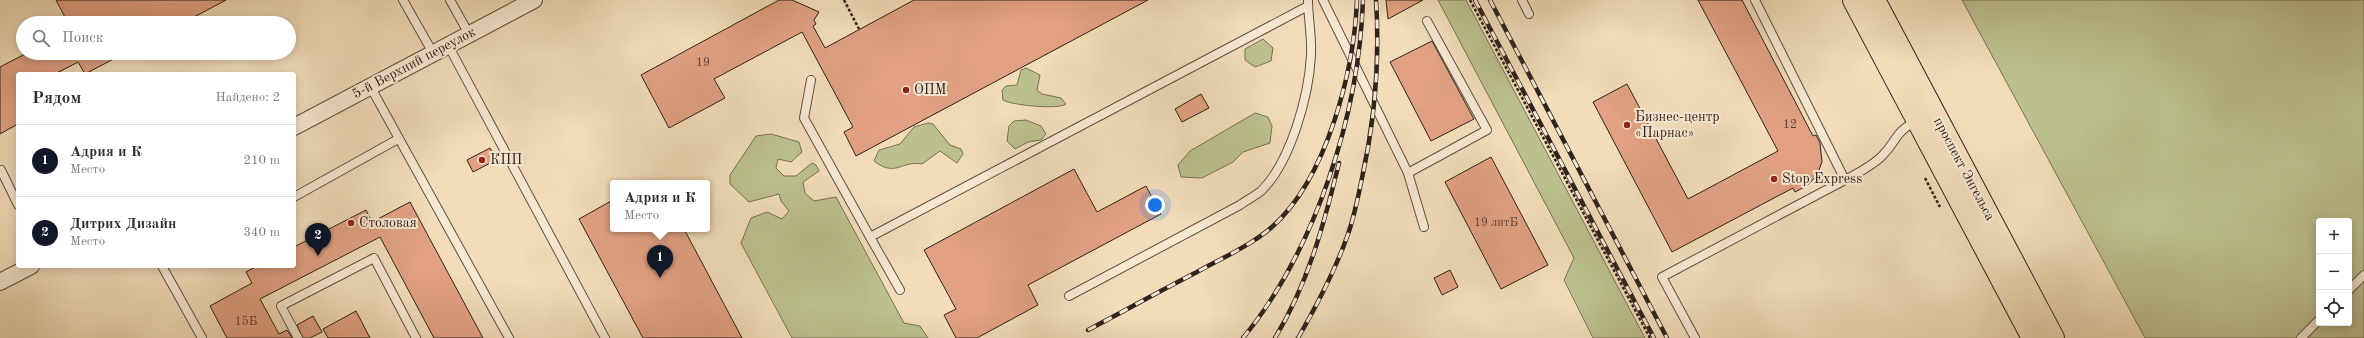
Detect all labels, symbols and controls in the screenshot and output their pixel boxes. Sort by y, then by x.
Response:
search box [16,16,296,60]
street label: 5-й Верхний переулок [350,25,478,101]
icon: search [30,27,52,49]
text: Поиск [62,31,103,46]
house number: 19 [696,57,710,69]
place label: ОПМ [914,83,947,97]
marker: ОПМ [901,85,911,95]
text: Рядом [32,90,81,107]
text: Найдено: 2 [216,91,280,104]
place label: Бизнес-центр «Парнас» [1635,110,1720,140]
street label: проспект Энгельса [1931,115,1997,223]
house number: 12 [1783,119,1797,131]
marker: Бизнес-центр «Парнас» [1622,120,1632,130]
text: Адрия и К [70,145,142,160]
place label: КПП [490,153,522,167]
text: 1 [41,154,49,167]
text: 210 m [243,154,280,167]
marker: КПП [477,155,487,165]
text: Место [70,163,105,176]
place label: Stop Express [1782,172,1862,186]
marker: Stop Express [1769,174,1779,184]
popup [610,180,710,232]
text: Адрия и К [624,191,696,206]
your location [1145,195,1165,215]
text: Место [624,209,659,222]
place label: Столовая [359,216,417,230]
text: Дитрих Дизайн [70,217,177,232]
house number: 19 литБ [1474,217,1518,229]
marker: Столовая [346,218,356,228]
map controls [2316,218,2352,326]
button: + [2316,218,2352,254]
pin: 2 [305,223,331,256]
text: 2 [41,226,49,239]
text: 340 m [243,226,280,239]
text: Место [70,235,105,248]
pin: 1 [647,245,673,278]
button: − [2316,254,2352,290]
button: locate [2316,290,2352,326]
house number: 15Б [235,315,257,328]

